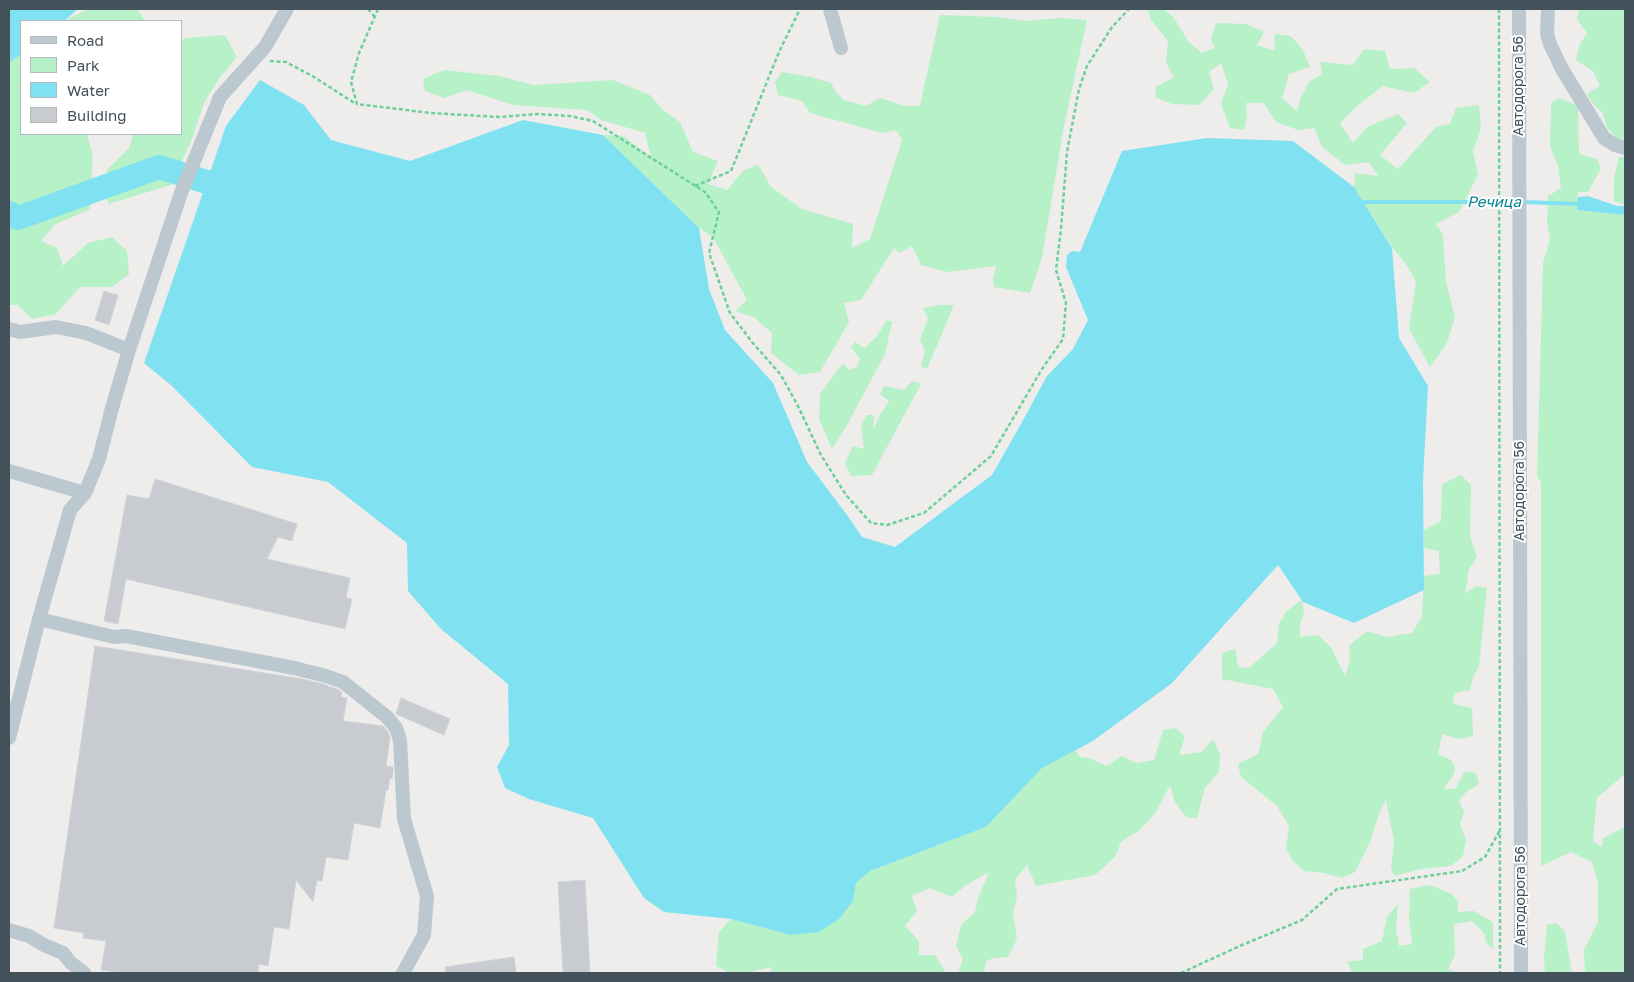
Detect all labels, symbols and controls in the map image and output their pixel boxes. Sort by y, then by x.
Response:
legend [20,20,182,135]
text: Road [67,31,104,49]
street label: Автодорога 56 [1511,36,1527,136]
text: Park [67,56,99,74]
text: Water [67,81,110,99]
text: Building [67,106,127,124]
water label: Речица [1467,193,1521,211]
street label: Автодорога 56 [1512,441,1528,541]
street label: Автодорога 56 [1513,846,1529,946]

